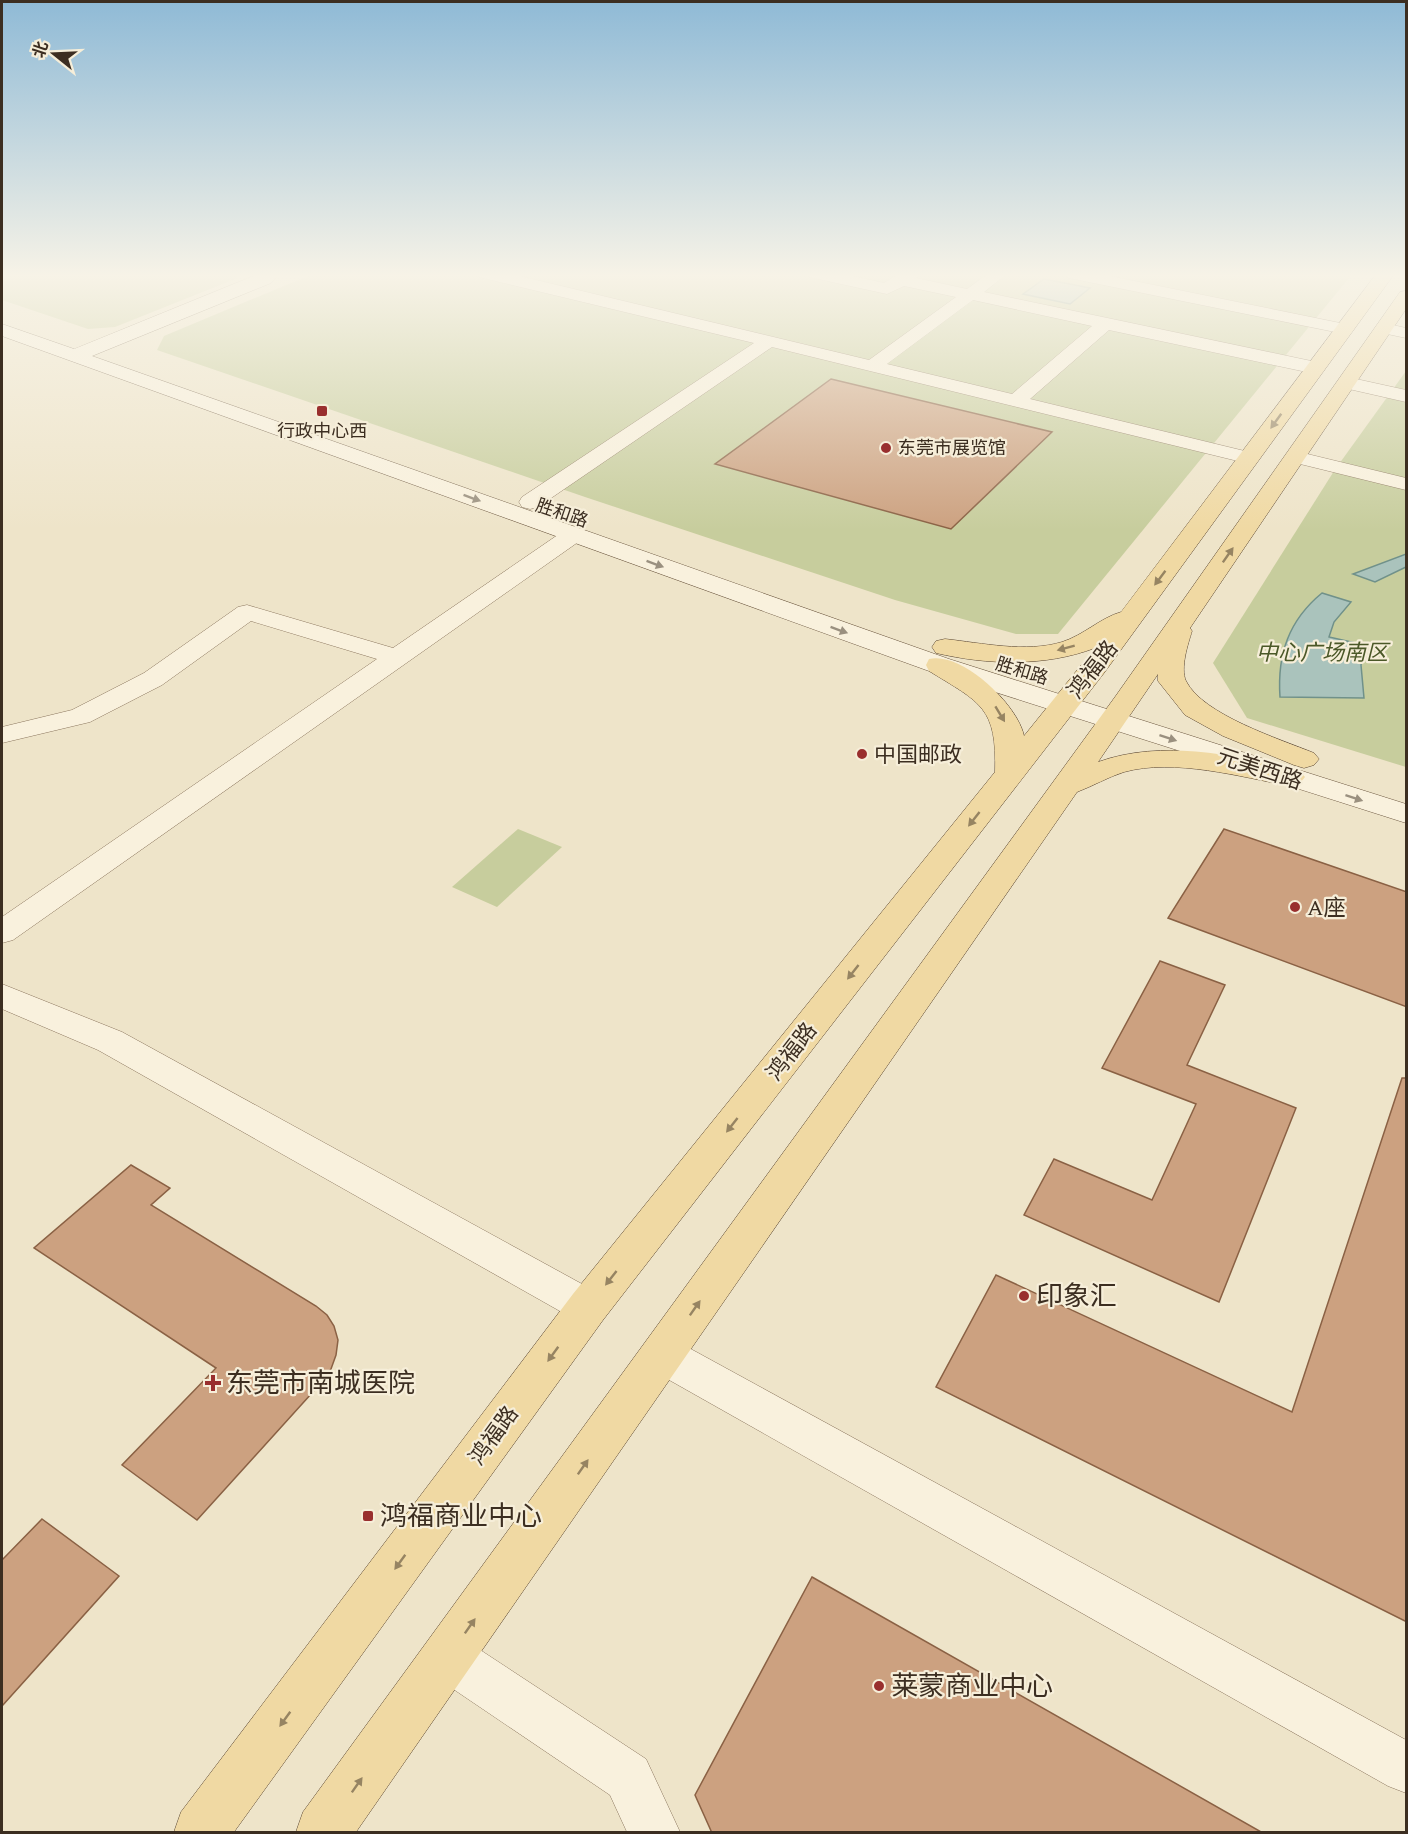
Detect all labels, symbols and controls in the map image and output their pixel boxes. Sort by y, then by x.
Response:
north arrow [24,24,84,84]
text: 北 [27,38,55,61]
marker: 行政中心西 [315,404,329,418]
one-way arrow [1271,414,1283,429]
place label: 行政中心西 [277,418,367,445]
place label: 东莞市展览馆 [898,435,1006,462]
marker: 东莞市展览馆 [879,441,893,455]
street label: 胜和路 [532,492,592,535]
one-way arrow [463,494,481,504]
one-way arrow [1222,547,1233,563]
one-way arrow [646,560,664,570]
one-way arrow [1155,571,1167,586]
one-way arrow [830,625,848,635]
street label: 鸿福路 [1060,634,1127,706]
park label: 中心广场南区 [1256,637,1391,670]
one-way arrow [1057,643,1075,653]
street label: 胜和路 [992,651,1052,692]
one-way arrow [995,706,1006,722]
one-way arrow [1159,734,1177,744]
place label: 中国邮政 [874,739,962,772]
street label: 元美西路 [1213,740,1306,799]
marker: 中国邮政 [855,747,869,761]
one-way arrow [1345,794,1363,803]
one-way arrow [967,811,980,827]
place label: A座 [1307,892,1346,925]
marker: A座 [1288,900,1302,914]
one-way arrow [846,964,859,980]
street label: 鸿福路 [759,1016,826,1088]
one-way arrow [725,1117,738,1133]
one-way arrow [605,1270,617,1285]
place label: 印象汇 [1036,1276,1117,1318]
marker: 印象汇 [1017,1289,1031,1303]
one-way arrow [689,1300,701,1316]
one-way arrow [547,1345,559,1361]
place label: 东莞市南城医院 [226,1363,415,1405]
marker: 东莞市南城医院 [204,1374,222,1392]
street label: 鸿福路 [461,1399,527,1472]
one-way arrow [577,1459,588,1475]
place label: 鸿福商业中心 [380,1496,542,1538]
marker: 鸿福商业中心 [361,1509,375,1523]
one-way arrow [395,1554,407,1569]
one-way arrow [463,1618,475,1633]
place label: 莱蒙商业中心 [891,1666,1053,1708]
marker: 莱蒙商业中心 [872,1679,886,1693]
one-way arrow [279,1711,291,1726]
one-way arrow [350,1777,362,1792]

